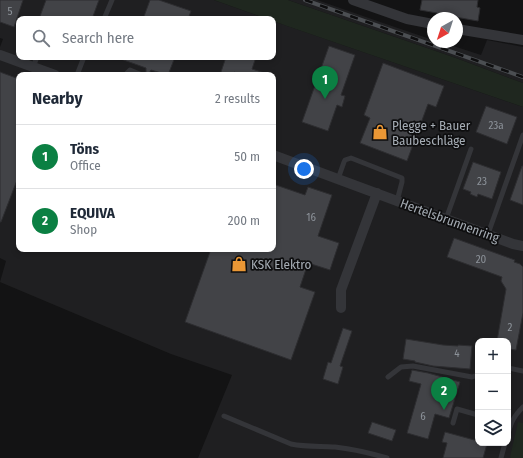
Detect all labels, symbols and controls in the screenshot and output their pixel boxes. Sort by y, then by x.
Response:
house number: 5 [7,5,13,18]
north arrow [427,12,463,48]
search box [16,16,276,60]
icon: search [30,27,52,49]
text: Search here [62,29,134,47]
pin: 1 [312,66,338,99]
text: Nearby [32,88,83,109]
text: 2 results [215,91,260,106]
place label: Plegge + Bauer Baubeschläge [392,118,471,148]
house number: 23a [488,119,504,132]
shop icon: Plegge + Bauer Baubeschläge [371,123,389,141]
text: Töns [70,140,99,158]
text: 1 [42,149,48,164]
text: 50 m [234,149,260,164]
text: Office [70,158,101,173]
your location [294,159,314,179]
house number: 23 [477,175,487,188]
street label: Hertelsbrunnenring [398,196,502,246]
text: EQUIVA [70,204,115,222]
house number: 16 [306,211,316,224]
text: 2 [42,213,48,228]
text: 200 m [228,213,260,228]
text: Shop [70,222,97,237]
house number: 20 [476,253,487,266]
shop icon: KSK Elektro [230,255,248,273]
place label: KSK Elektro [251,257,311,272]
house number: 2 [508,321,513,334]
map controls [475,338,511,446]
button: + [475,338,511,374]
house number: 4 [454,347,460,360]
button: − [475,374,511,410]
pin: 2 [431,377,457,410]
house number: 6 [420,410,426,423]
button: layers [475,410,511,446]

